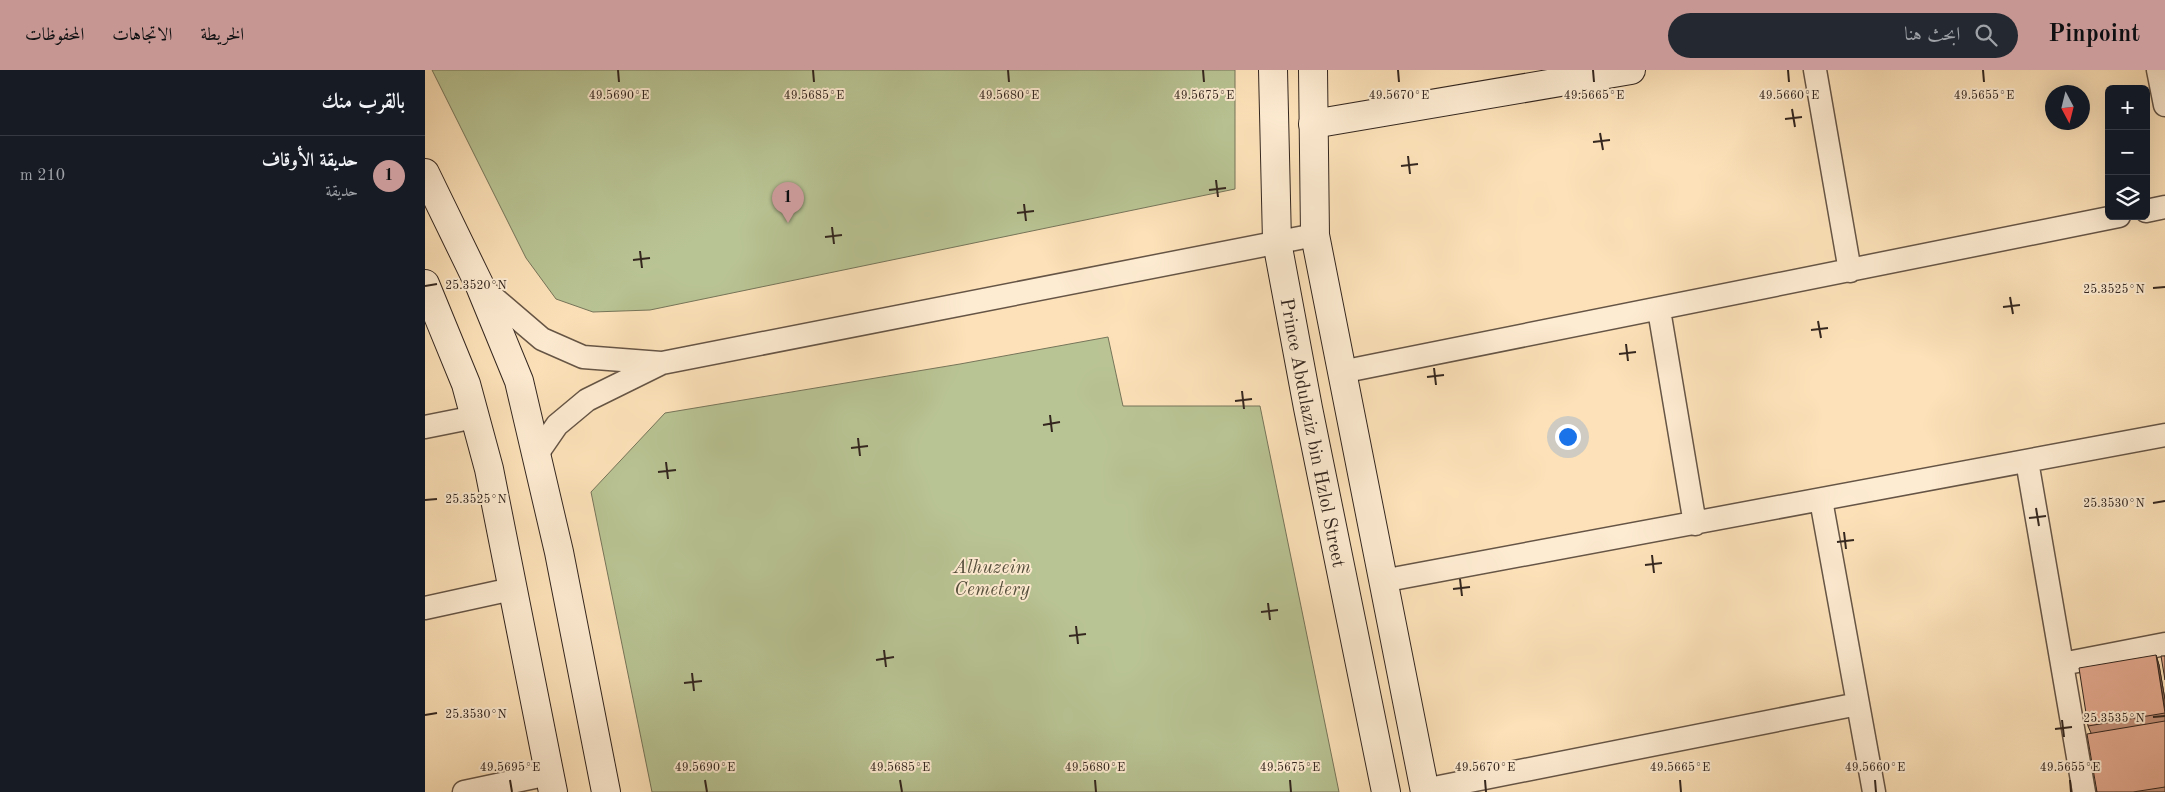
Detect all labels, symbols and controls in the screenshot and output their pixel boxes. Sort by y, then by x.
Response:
search box [1668,13,2018,58]
icon: search [1972,21,2000,49]
text: Pinpoint [2048,23,2140,47]
text: المحفوظات [25,26,84,44]
text: الاتجاهات [112,26,172,44]
text: الخريطة [200,26,244,44]
text: ابحث هنا [1904,26,1960,45]
north arrow [2045,85,2090,130]
map controls [2105,85,2150,220]
button: + [2105,85,2150,130]
text: 49.5690°E [589,89,649,102]
text: 49.5685°E [784,89,844,102]
text: 49.5680°E [979,89,1039,102]
text: 49.5675°E [1174,89,1234,102]
text: 49.5670°E [1369,89,1429,102]
text: 49.5665°E [1564,89,1624,102]
text: 49.5660°E [1759,89,1819,102]
text: 49.5655°E [1954,89,2014,102]
text: بالقرب منك [322,92,405,113]
button: − [2105,130,2150,175]
text: حديقة الأوقاف [262,152,358,171]
text: 210 m [20,168,65,184]
text: 1 [384,168,394,184]
button: layers [2105,175,2150,220]
pin: 1 [772,182,804,223]
text: حديقة [326,184,358,200]
text: 25.3520°N [445,279,507,292]
text: 25.3525°N [2083,283,2145,296]
street label: Prince Abdulaziz bin Hzlol Street [1276,297,1347,569]
your location [1555,424,1581,450]
text: 25.3525°N [445,493,507,506]
text: 25.3530°N [2083,497,2145,510]
park label: Alhuzeim Cemetery [952,559,1031,600]
text: 25.3530°N [445,708,507,721]
text: 25.3535°N [2083,712,2145,725]
text: 49.5695°E [480,761,540,774]
text: 49.5690°E [675,761,735,774]
text: 49.5685°E [870,761,930,774]
text: 49.5680°E [1065,761,1125,774]
text: 49.5675°E [1260,761,1320,774]
text: 49.5670°E [1455,761,1515,774]
text: 49.5665°E [1650,761,1710,774]
text: 49.5660°E [1845,761,1905,774]
text: 49.5655°E [2040,761,2100,774]

